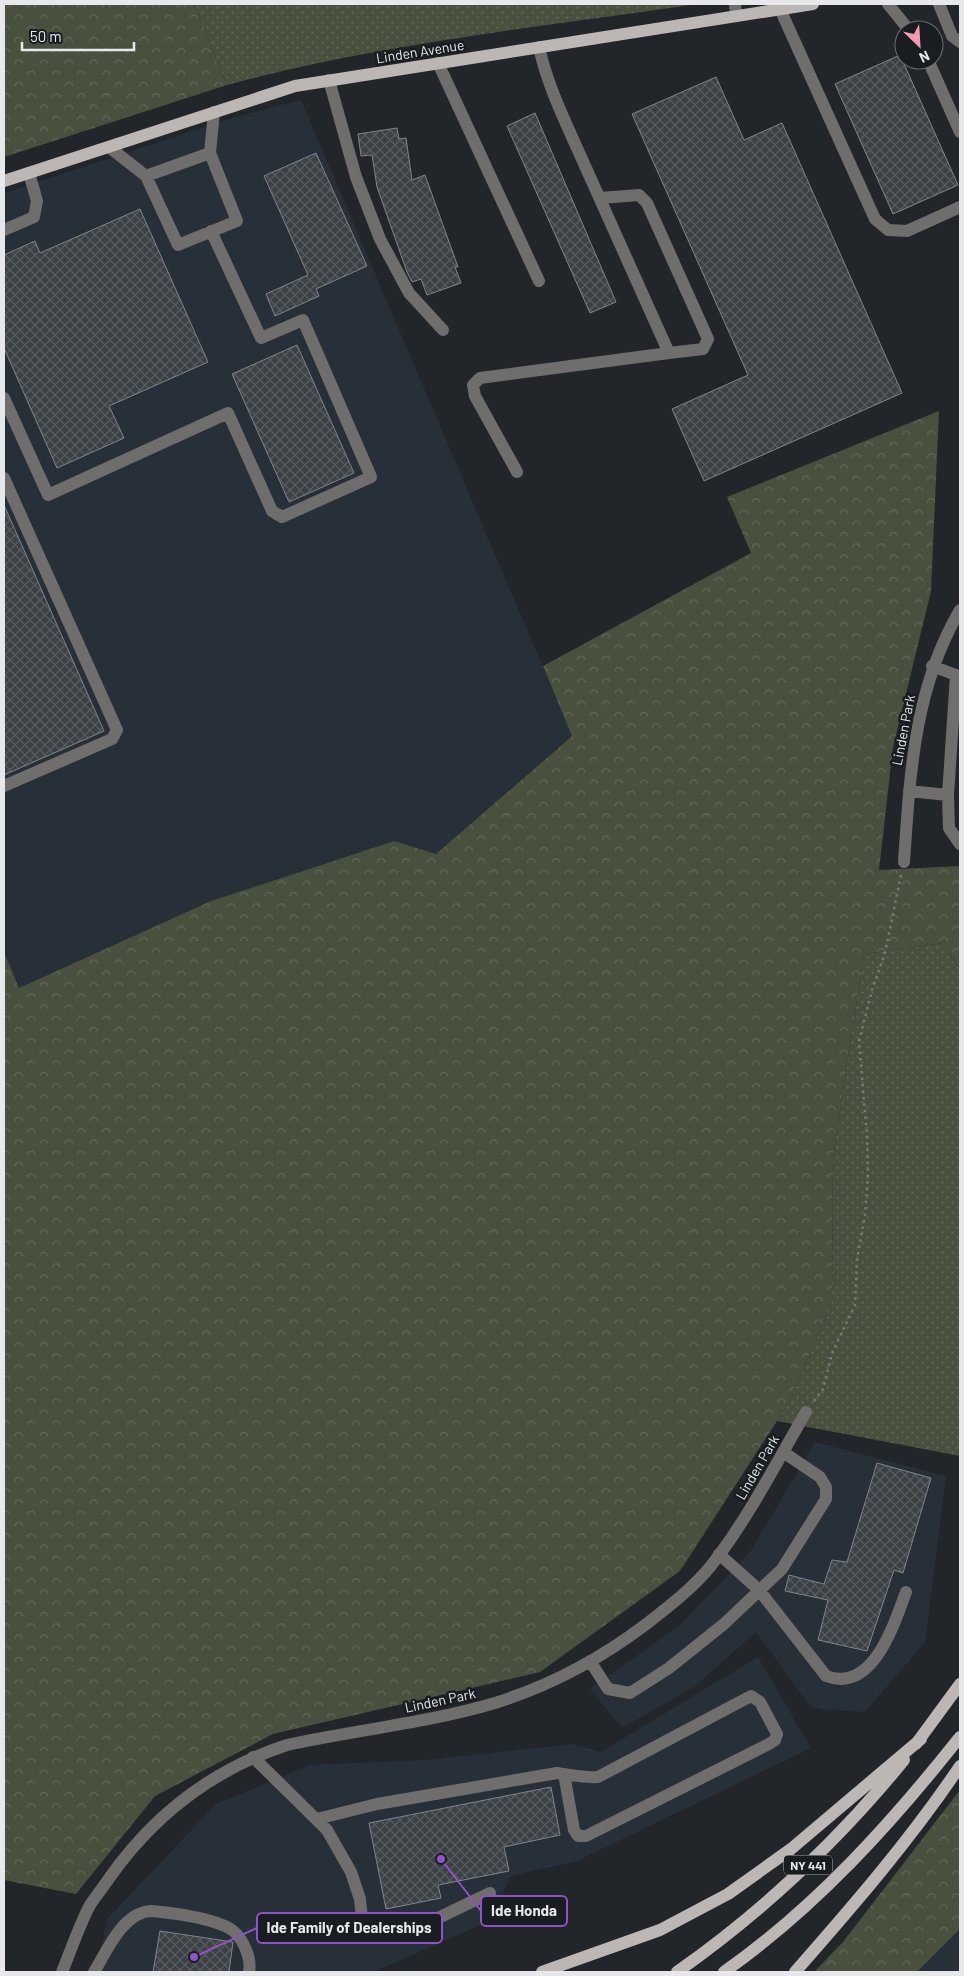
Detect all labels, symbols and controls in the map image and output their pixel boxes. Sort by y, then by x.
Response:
scale bar [22,20,135,52]
north arrow [894,20,944,70]
text: 50 m [30,27,62,45]
street label: Linden Avenue [375,36,465,66]
text: N [917,48,933,67]
street label: Linden Park [888,693,918,767]
street label: Linden Park [732,1432,782,1502]
street label: Linden Park [403,1684,477,1716]
road number: NY 441 [784,1856,832,1874]
callout: Ide Honda [481,1896,567,1926]
text: Ide Honda [491,1901,557,1919]
callout: Ide Family of Dealerships [257,1913,442,1943]
text: Ide Family of Dealerships [266,1918,432,1936]

